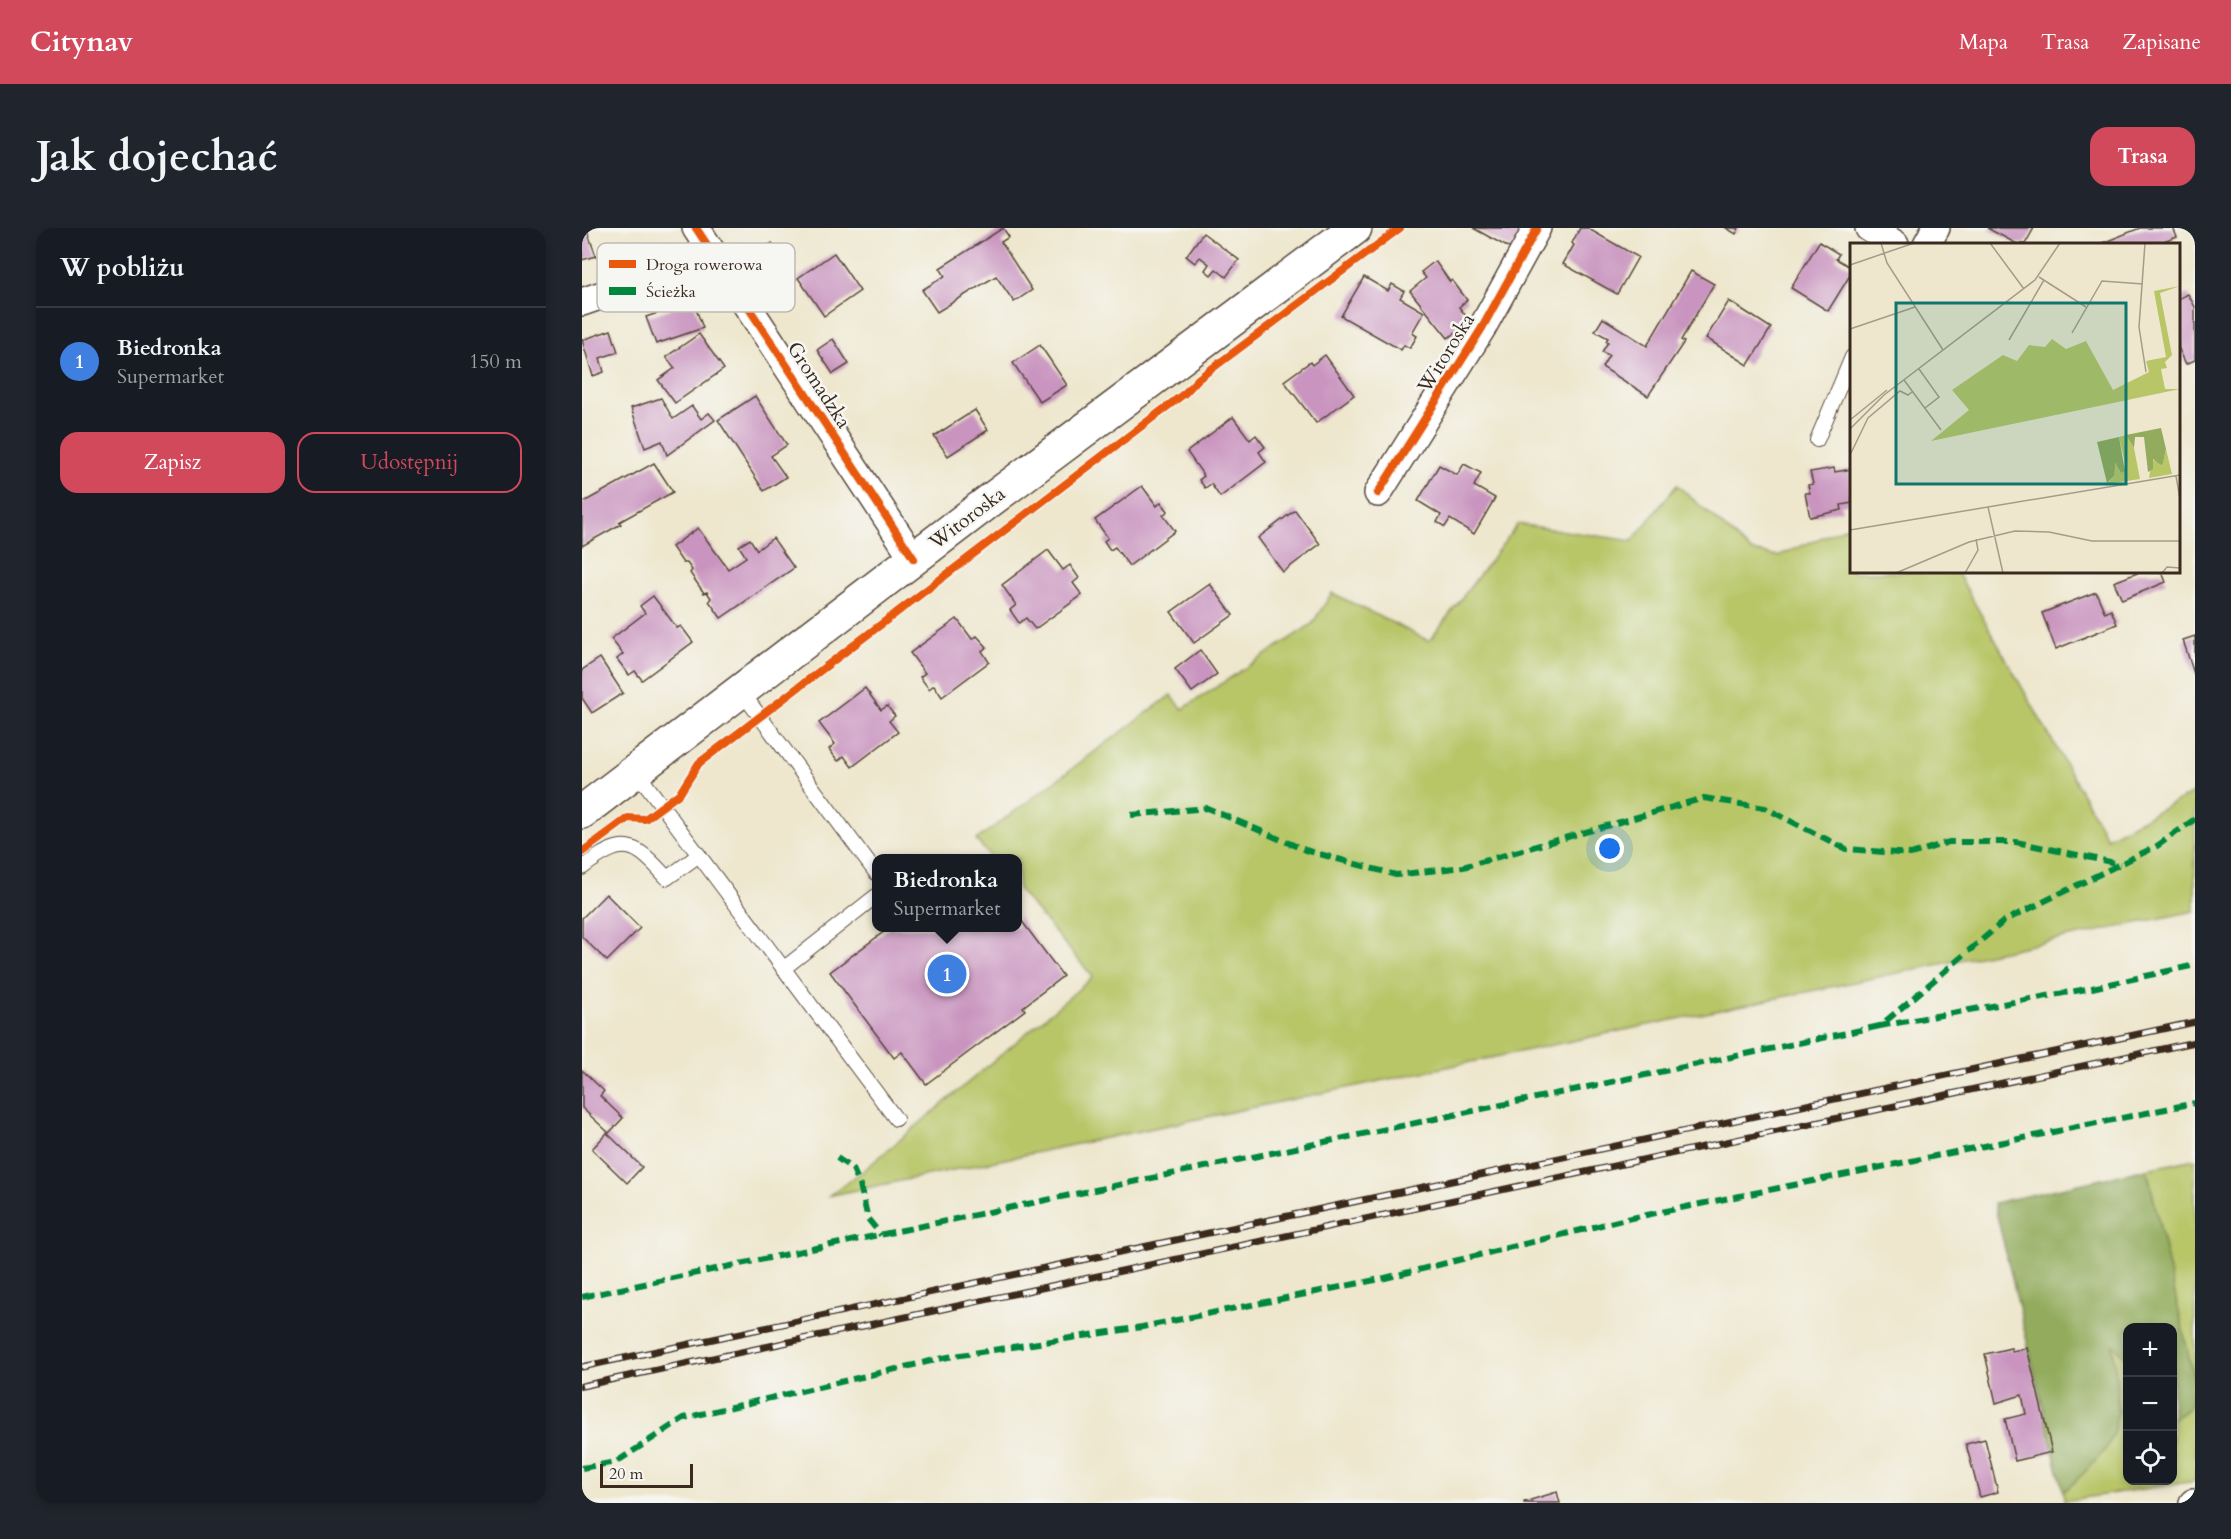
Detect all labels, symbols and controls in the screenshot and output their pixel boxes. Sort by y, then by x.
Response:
text: Citynav [30,23,133,61]
text: Mapa [1959,28,2008,57]
text: Trasa [2041,28,2089,57]
text: Zapisane [2122,28,2201,57]
button: Trasa [2090,127,2195,186]
text: Jak dojechać [36,128,278,185]
legend [597,243,795,312]
inset map [1850,243,2180,573]
text: W pobliżu [60,250,185,285]
text: Droga rowerowa [646,254,763,276]
text: Ścieżka [646,281,696,303]
street label: Witoroska [1410,308,1481,399]
text: Biedronka [117,333,222,363]
street label: Gromadzka [781,336,857,434]
text: 1 [74,348,85,375]
text: 150 m [469,348,522,375]
text: Supermarket [117,363,224,390]
button: Zapisz [60,432,285,493]
button: Udostępnij [297,432,522,493]
street label: Witoroska [923,480,1011,556]
your location [1595,834,1624,863]
popup [872,854,1022,932]
text: Biedronka [894,865,998,895]
text: Supermarket [894,895,1000,922]
pin: 1 [928,952,967,996]
map controls [2123,1323,2177,1485]
button: + [2123,1323,2177,1377]
button: − [2123,1377,2177,1431]
button: locate [2123,1431,2177,1485]
scale bar [600,1461,693,1488]
text: 20 m [609,1463,643,1485]

